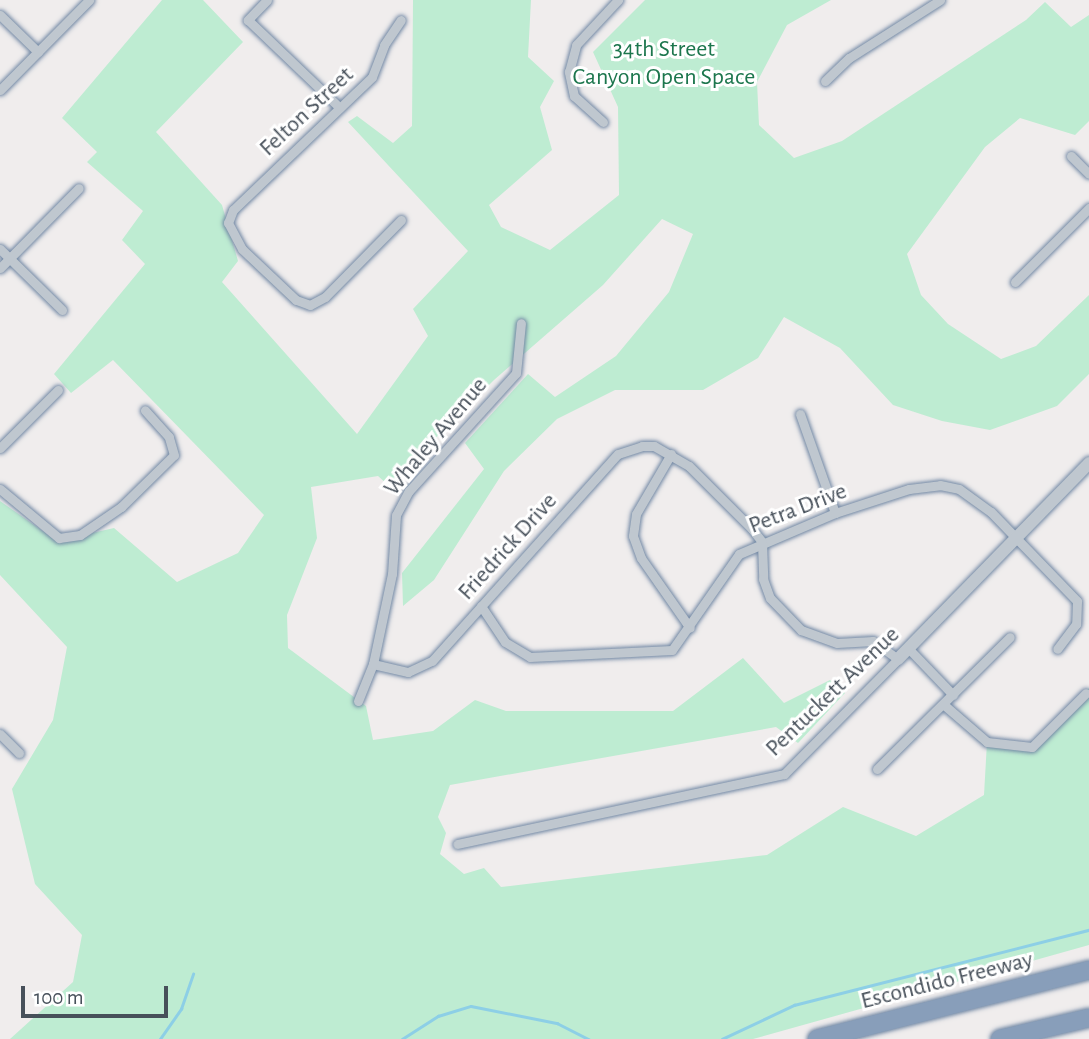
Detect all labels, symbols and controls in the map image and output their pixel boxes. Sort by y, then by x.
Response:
park label: 34th Street Canyon Open Space [573,36,755,92]
street label: Felton Street [254,61,360,163]
street label: Whaley Avenue [378,372,494,502]
street label: Petra Drive [745,477,851,541]
street label: Friedrick Drive [452,487,564,607]
street label: Pentuckett Avenue [760,621,906,763]
street label: Escondido Freeway [858,946,1036,1016]
scale bar [24,972,172,1016]
text: 100 m [34,987,84,1008]

